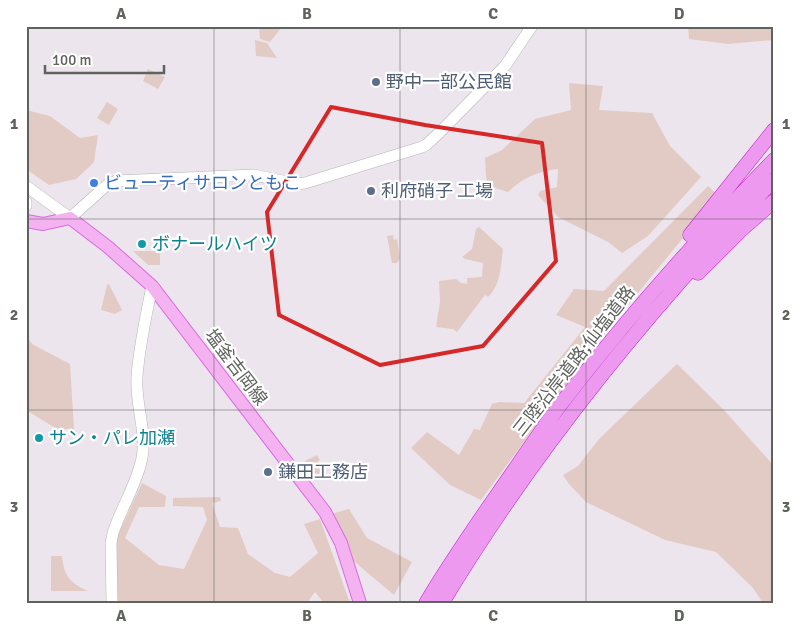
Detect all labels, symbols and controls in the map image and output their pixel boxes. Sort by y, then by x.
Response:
text: A [116,4,127,24]
text: B [302,4,312,24]
text: C [488,4,498,24]
text: D [674,4,685,24]
scale bar [45,42,164,74]
text: 100 m [52,51,92,69]
place label: 野中一部公民館 [386,71,512,93]
marker: 野中一部公民館 [370,76,382,88]
text: 1 [10,114,19,134]
text: 1 [782,114,791,134]
place label: ビューティサロンともこ [104,172,301,194]
marker: ビューティサロンともこ [88,177,100,189]
place label: 利府硝子 工場 [381,180,493,202]
marker: 利府硝子 工場 [365,185,377,197]
place label: ボナールハイツ [152,233,278,255]
marker: ボナールハイツ [136,238,148,250]
street label: 三陸沿岸道路;仙塩道路 [508,281,640,441]
text: 2 [10,305,18,325]
text: 2 [782,305,790,325]
street label: 塩釜吉岡線 [200,324,272,410]
place label: サン・パレ加瀬 [49,427,175,449]
marker: サン・パレ加瀬 [33,432,45,444]
place label: 鎌田工務店 [278,461,368,483]
marker: 鎌田工務店 [262,466,274,478]
text: 3 [10,497,18,517]
text: 3 [782,497,790,517]
text: A [116,606,127,626]
text: B [302,606,312,626]
text: C [488,606,498,626]
text: D [674,606,685,626]

